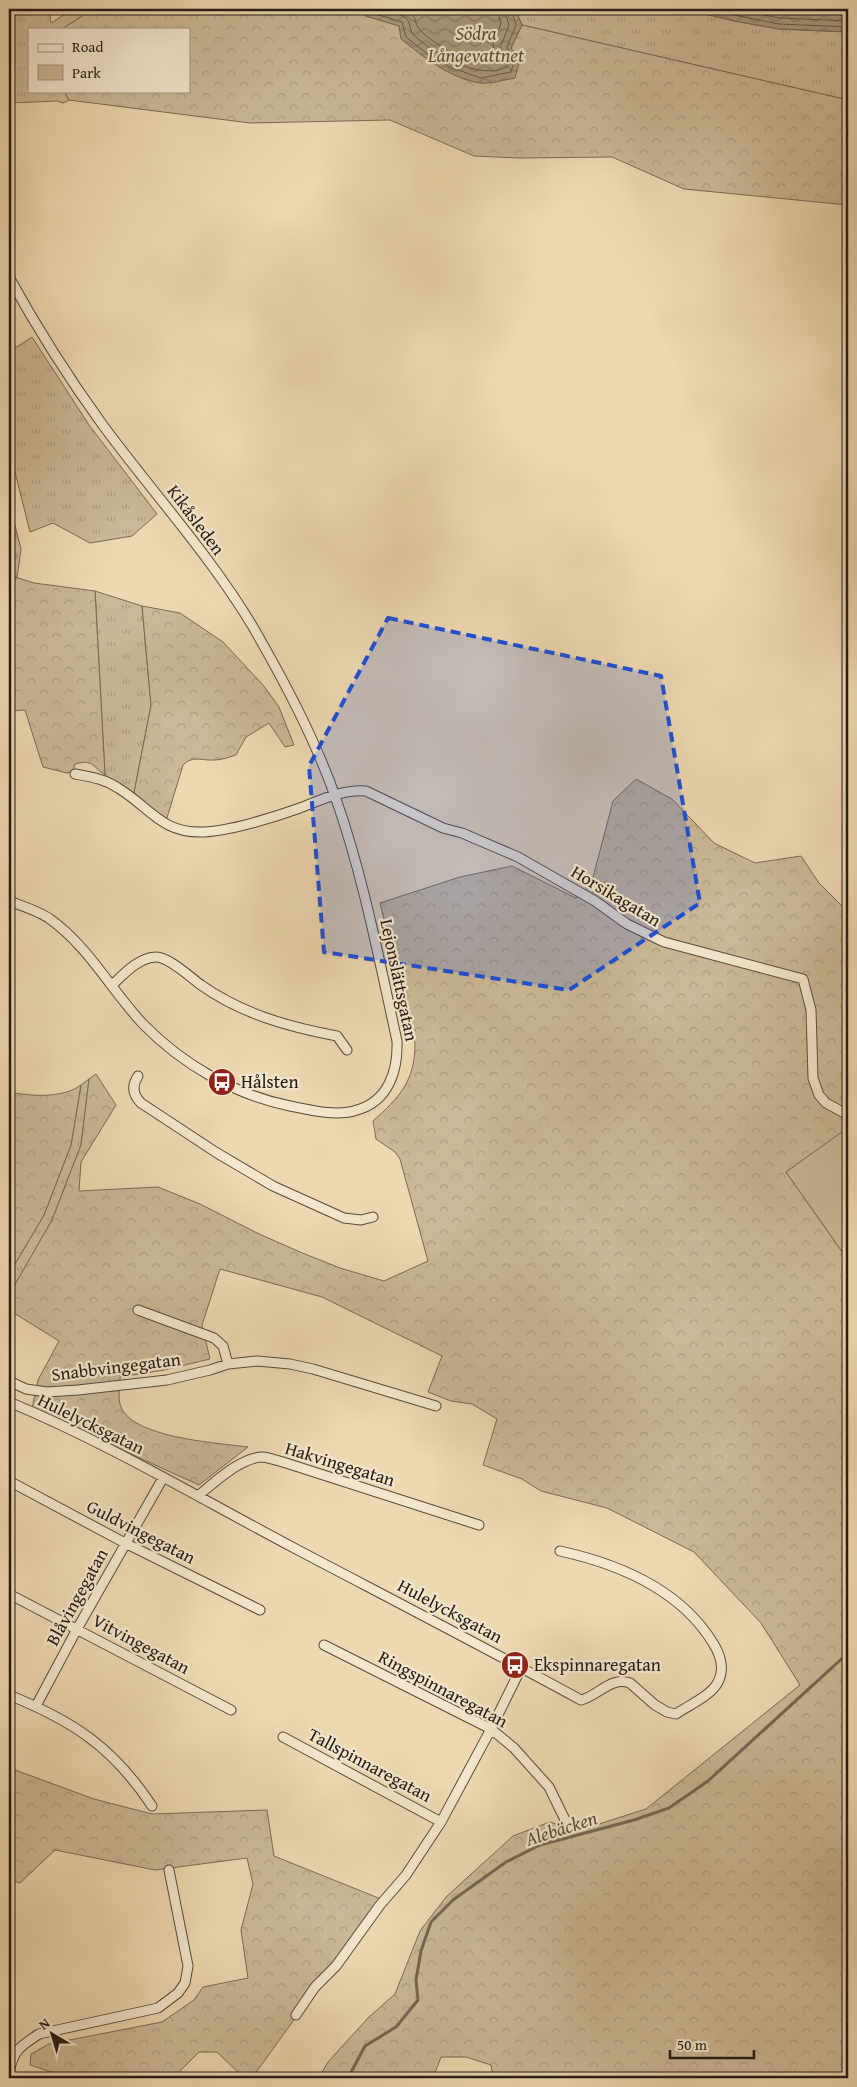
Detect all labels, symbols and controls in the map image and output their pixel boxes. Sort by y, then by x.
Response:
water label: Södra Långevattnet [427,19,525,69]
legend [28,28,190,92]
text: Road [72,36,103,57]
text: Park [72,62,101,83]
street label: Kikåsleden [161,479,232,561]
street label: Horsikagatan [566,858,666,933]
street label: Lejonslättsgatan [373,916,426,1044]
bus stop icon: Hålsten [207,1067,237,1097]
place label: Hålsten [241,1068,299,1095]
street label: Snabbvingegatan [50,1345,182,1388]
street label: Hulelycksgatan [33,1386,149,1461]
street label: Hakvingegatan [282,1434,398,1493]
street label: Guldvingegatan [82,1493,200,1571]
street label: Blåvingegatan [39,1543,114,1650]
street label: Hulelycksgatan [393,1571,508,1650]
street label: Vitvingegatan [88,1606,195,1681]
street label: Ringspinnaregatan [374,1643,513,1734]
bus stop icon: Ekspinnaregatan [500,1650,530,1680]
place label: Ekspinnaregatan [534,1651,661,1678]
street label: Tallspinnaregatan [304,1721,437,1809]
water label: Alebäcken [520,1803,601,1853]
north arrow [28,2010,78,2060]
text: N [34,2013,54,2035]
scale bar [670,2027,753,2059]
text: 50 m [677,2034,708,2055]

